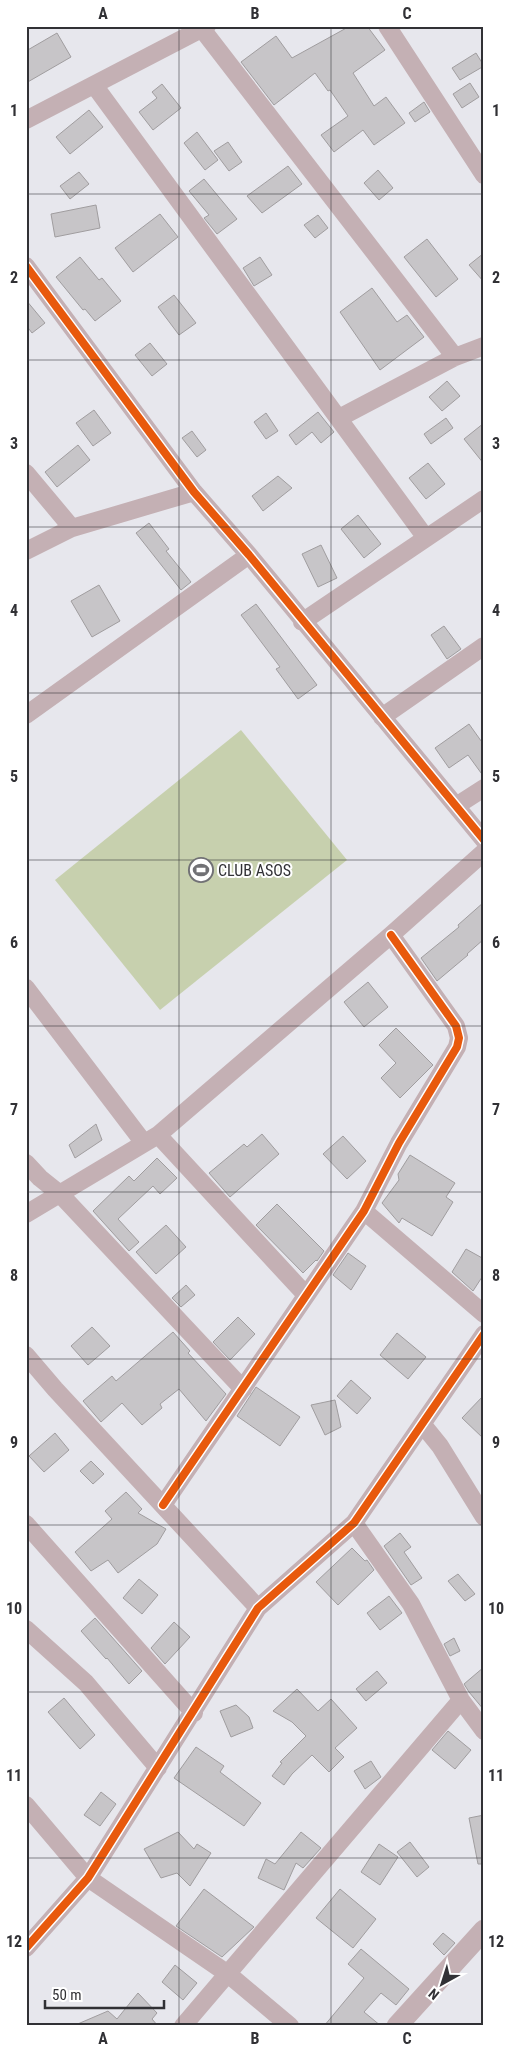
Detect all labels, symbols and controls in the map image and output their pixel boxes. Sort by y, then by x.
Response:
text: A [98,4,108,23]
text: B [251,4,260,23]
text: C [402,4,412,23]
text: 1 [10,101,18,120]
text: 1 [492,101,500,120]
text: 2 [10,268,18,287]
text: 2 [492,268,500,287]
text: 3 [10,434,18,453]
text: 3 [492,434,500,453]
text: 4 [10,601,18,620]
text: 4 [492,601,500,620]
text: 5 [10,767,18,786]
text: 5 [492,767,500,786]
sports icon: CLUB ASOS [188,857,214,883]
place label: CLUB ASOS [218,861,291,880]
text: 6 [10,933,18,952]
text: 6 [492,933,500,952]
text: 7 [10,1100,18,1119]
text: 7 [492,1100,500,1119]
text: 8 [10,1266,18,1285]
text: 8 [492,1266,500,1285]
text: 9 [10,1433,18,1452]
text: 9 [492,1433,500,1452]
text: 10 [6,1599,22,1618]
text: 10 [488,1599,504,1618]
text: 11 [6,1766,22,1785]
text: 11 [488,1766,504,1785]
text: 12 [6,1932,22,1951]
text: 12 [488,1932,504,1951]
north arrow [418,1960,468,2010]
scale bar [45,1977,164,2009]
text: N [425,1985,442,2003]
text: 50 m [52,1986,82,2004]
text: A [98,2029,108,2048]
text: B [251,2029,260,2048]
text: C [402,2029,412,2048]

